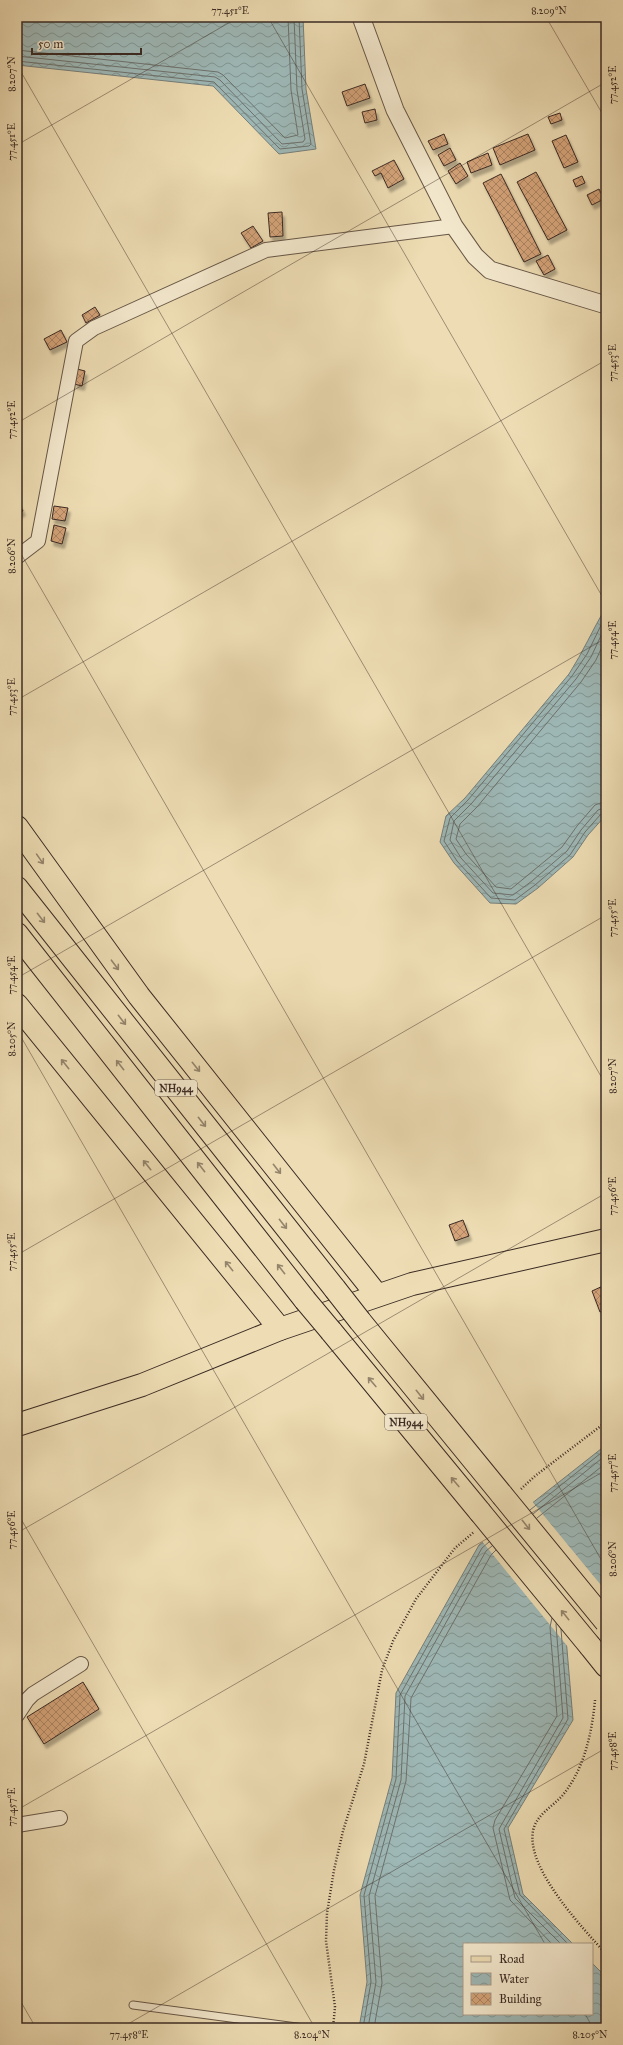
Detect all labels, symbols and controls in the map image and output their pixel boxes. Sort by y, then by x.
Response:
text: 77.451°E [211,5,249,17]
text: 8.209°N [531,5,567,17]
scale bar [32,30,141,56]
text: 50 m [38,37,63,51]
text: 8.207°N [6,56,18,92]
text: 77.452°E [607,66,619,104]
text: 77.451°E [6,123,18,161]
text: 77.453°E [607,344,619,382]
text: 77.452°E [6,401,18,439]
text: 8.206°N [6,538,18,574]
text: 77.454°E [607,620,619,660]
text: 77.453°E [6,678,18,716]
one-way arrow [36,854,44,865]
text: 77.455°E [607,899,619,937]
one-way arrow [37,913,46,924]
text: 77.454°E [6,955,18,995]
one-way arrow [111,959,120,970]
one-way arrow [117,1015,126,1026]
text: 8.205°N [6,1021,18,1056]
text: 8.207°N [607,1058,619,1094]
one-way arrow [61,1059,70,1069]
one-way arrow [116,1060,125,1071]
one-way arrow [191,1061,200,1072]
road number: NH944 [155,1080,197,1096]
one-way arrow [198,1117,207,1128]
one-way arrow [143,1159,151,1170]
one-way arrow [196,1162,205,1173]
one-way arrow [273,1163,281,1174]
text: 77.456°E [607,1177,619,1215]
one-way arrow [279,1219,287,1230]
text: 77.455°E [6,1233,18,1271]
one-way arrow [225,1260,233,1271]
one-way arrow [277,1264,286,1275]
one-way arrow [368,1376,377,1387]
one-way arrow [415,1389,424,1400]
road number: NH944 [385,1414,427,1430]
text: 77.457°E [607,1453,619,1493]
one-way arrow [451,1477,460,1487]
text: 77.456°E [6,1511,18,1549]
one-way arrow [522,1519,531,1530]
text: 8.206°N [607,1541,619,1577]
one-way arrow [561,1610,569,1621]
text: 77.458°E [607,1731,619,1771]
text: 77.457°E [6,1787,18,1827]
legend [463,1943,593,2015]
text: Road [499,1952,525,1966]
text: Water [499,1972,529,1986]
text: Building [499,1992,542,2007]
text: 77.458°E [109,2029,149,2041]
text: 8.204°N [294,2029,330,2041]
text: 8.205°N [573,2029,608,2041]

